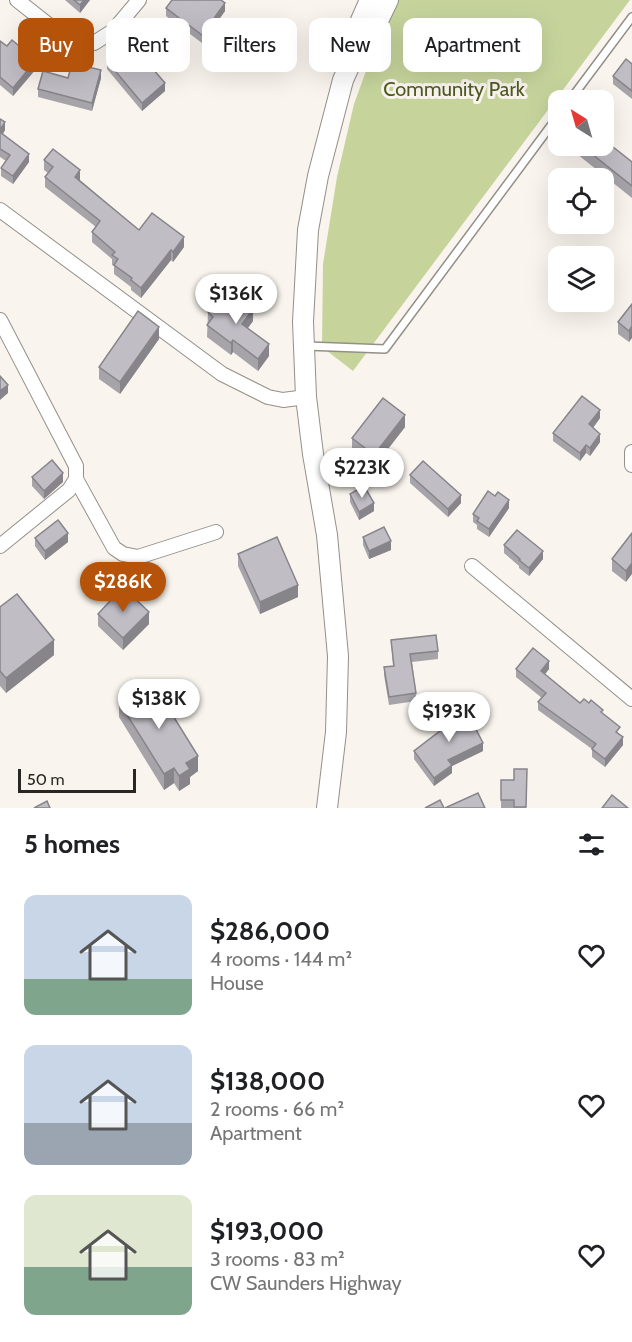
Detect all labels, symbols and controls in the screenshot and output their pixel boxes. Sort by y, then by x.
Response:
chip: Buy [18,18,94,72]
chip: Rent [106,18,190,72]
chip: Filters [202,18,297,72]
chip: New [309,18,391,72]
chip: Apartment [403,18,542,72]
park label: Community Park [383,77,525,101]
north arrow [548,90,614,156]
map controls [548,90,614,312]
button: locate [548,168,614,234]
button: layers [548,246,614,312]
pin: $136K [194,274,278,325]
text: $136K [209,281,263,305]
pin: $223K [320,448,404,499]
text: $223K [334,455,390,479]
pin: $286K [81,562,165,613]
text: $286K [94,569,152,593]
pin: $138K [117,679,201,730]
text: $138K [132,686,186,710]
pin: $193K [407,692,491,743]
text: $193K [422,699,476,723]
scale bar [18,766,136,794]
text: 50 m [27,770,64,789]
text: 5 homes [24,828,120,860]
icon: filters [575,828,608,861]
text: $286,000 [210,915,330,947]
icon: home [72,919,144,991]
icon: heart [575,939,608,972]
text: 4 rooms · 144 m² [210,947,352,971]
text: House [210,971,264,995]
text: $138,000 [210,1065,325,1097]
icon: home [72,1069,144,1141]
icon: heart [575,1089,608,1122]
text: 2 rooms · 66 m² [210,1097,344,1121]
text: Apartment [210,1121,302,1145]
text: $193,000 [210,1215,324,1247]
icon: home [72,1219,144,1291]
icon: heart [575,1239,608,1272]
text: 3 rooms · 83 m² [210,1247,345,1271]
text: CW Saunders Highway [210,1271,402,1295]

